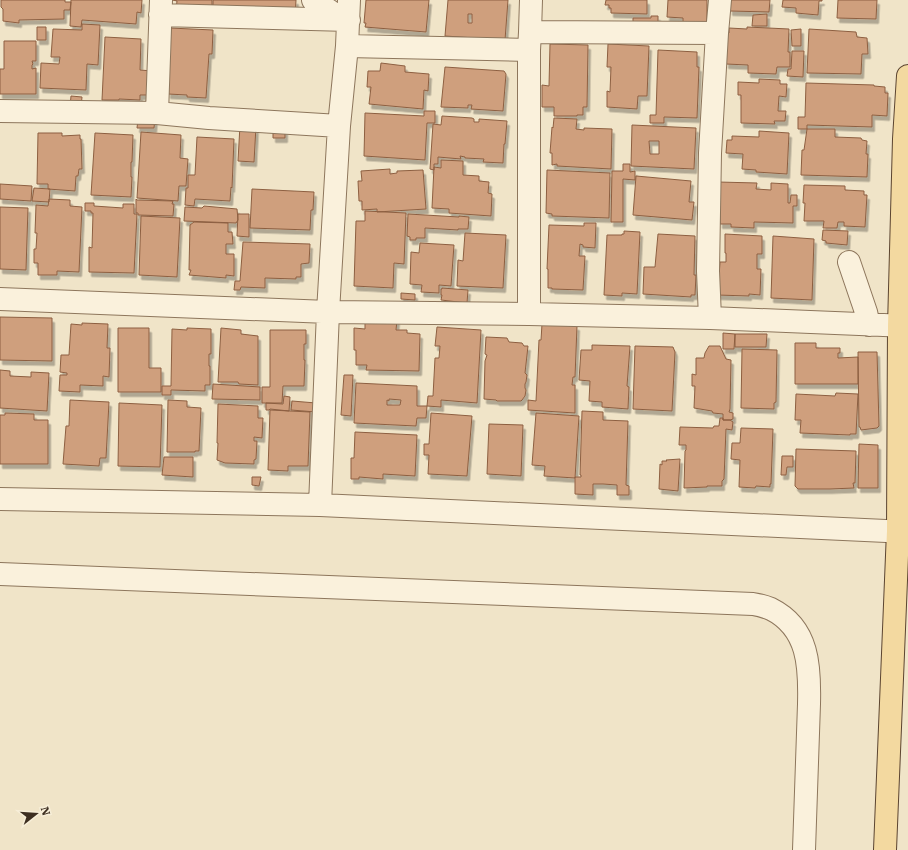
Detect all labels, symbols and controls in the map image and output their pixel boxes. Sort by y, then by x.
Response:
north arrow [16,794,56,834]
text: N [38,805,54,818]

